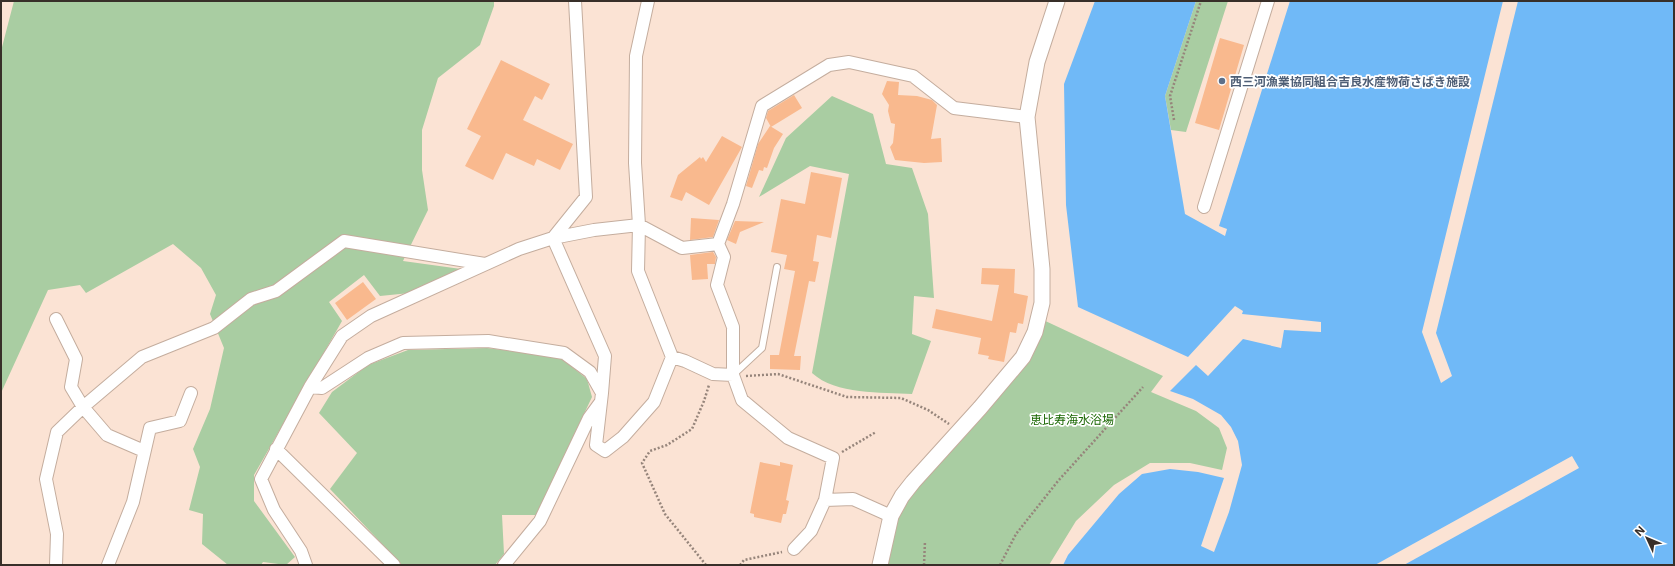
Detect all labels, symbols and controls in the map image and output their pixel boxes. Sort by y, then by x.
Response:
place label: 西三河漁業協同組合吉良水産物荷さばき施設 [1230,74,1470,89]
marker: 西三河漁業協同組合吉良水産物荷さばき施設 [1217,76,1227,86]
park label: 恵比寿海水浴場 [1030,412,1114,427]
north arrow [1627,518,1667,558]
text: N [1632,523,1648,539]

